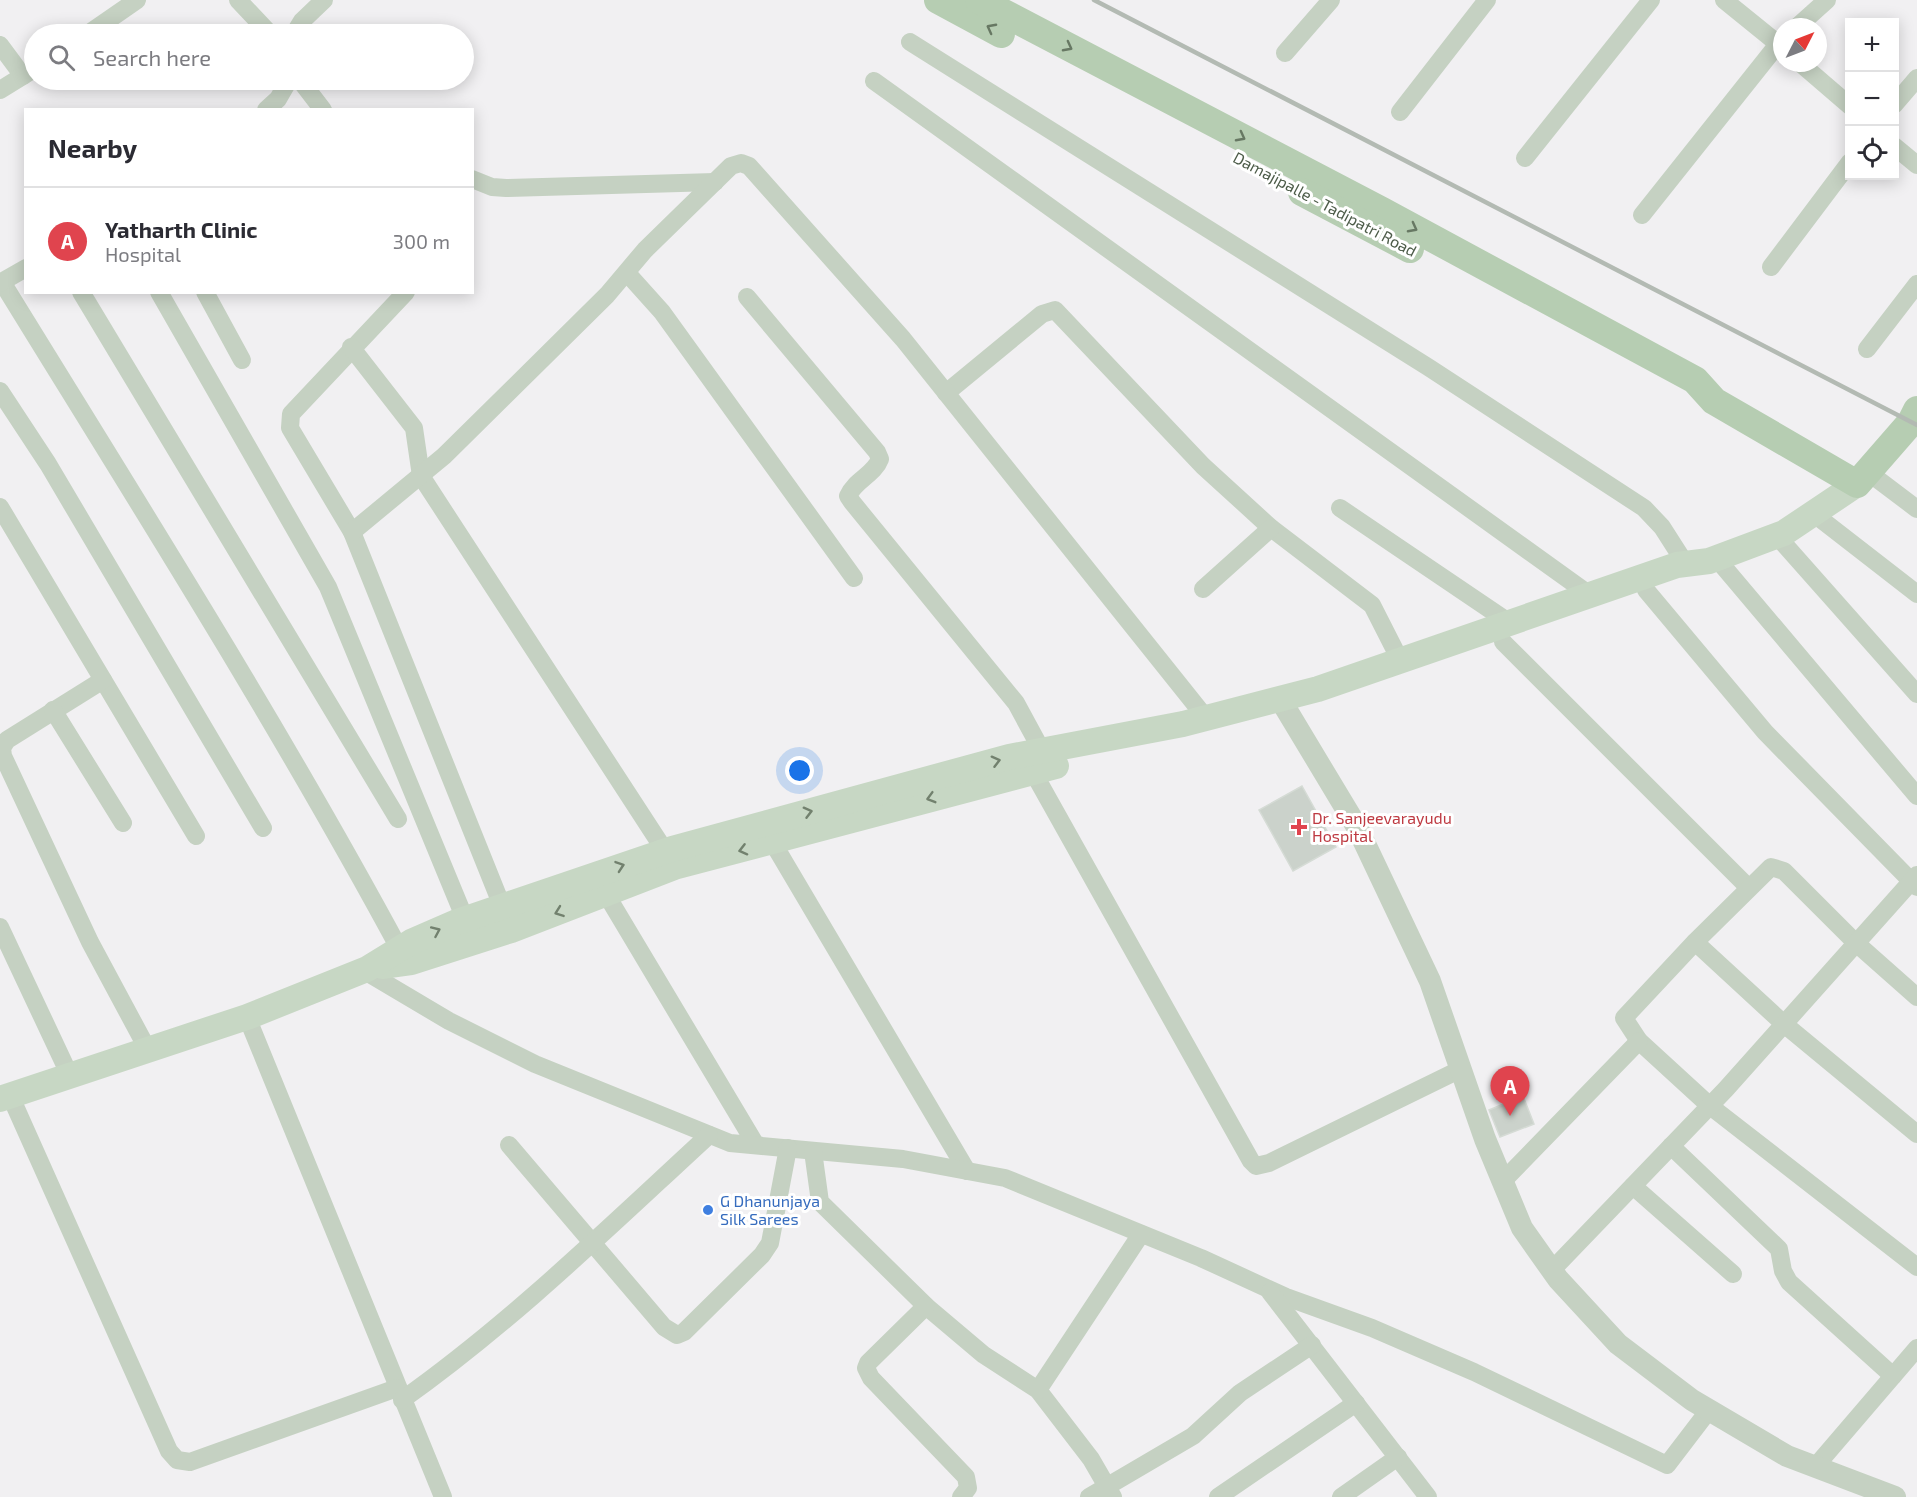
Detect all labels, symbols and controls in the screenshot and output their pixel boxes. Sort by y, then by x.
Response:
north arrow [1773,18,1827,72]
map controls [1845,18,1899,180]
button: + [1845,18,1899,72]
search box [24,24,474,90]
one-way arrow [987,24,997,35]
one-way arrow [1062,40,1073,51]
icon: search [45,41,78,74]
text: Search here [93,44,211,70]
button: − [1845,72,1899,126]
button: locate [1845,126,1899,180]
one-way arrow [1235,130,1245,141]
text: Nearby [48,132,137,163]
street label: Damajipalle - Tadipatri Road [1230,147,1420,261]
text: Yatharth Clinic [105,216,258,242]
one-way arrow [1407,221,1418,232]
text: A [61,229,74,253]
text: 300 m [393,229,450,253]
text: Hospital [105,242,181,266]
your location [785,756,814,785]
one-way arrow [990,756,1001,768]
one-way arrow [927,791,937,803]
one-way arrow [802,807,812,819]
place label: Dr. Sanjeevarayudu Hospital [1312,808,1452,845]
marker: Dr. Sanjeevarayudu Hospital [1290,818,1308,836]
one-way arrow [738,842,748,855]
one-way arrow [614,861,625,874]
one-way arrow [554,905,565,917]
one-way arrow [430,926,441,938]
pin: A [1490,1066,1530,1116]
place label: G Dhanunjaya Silk Sarees [720,1191,820,1228]
marker: G Dhanunjaya Silk Sarees [701,1203,715,1217]

